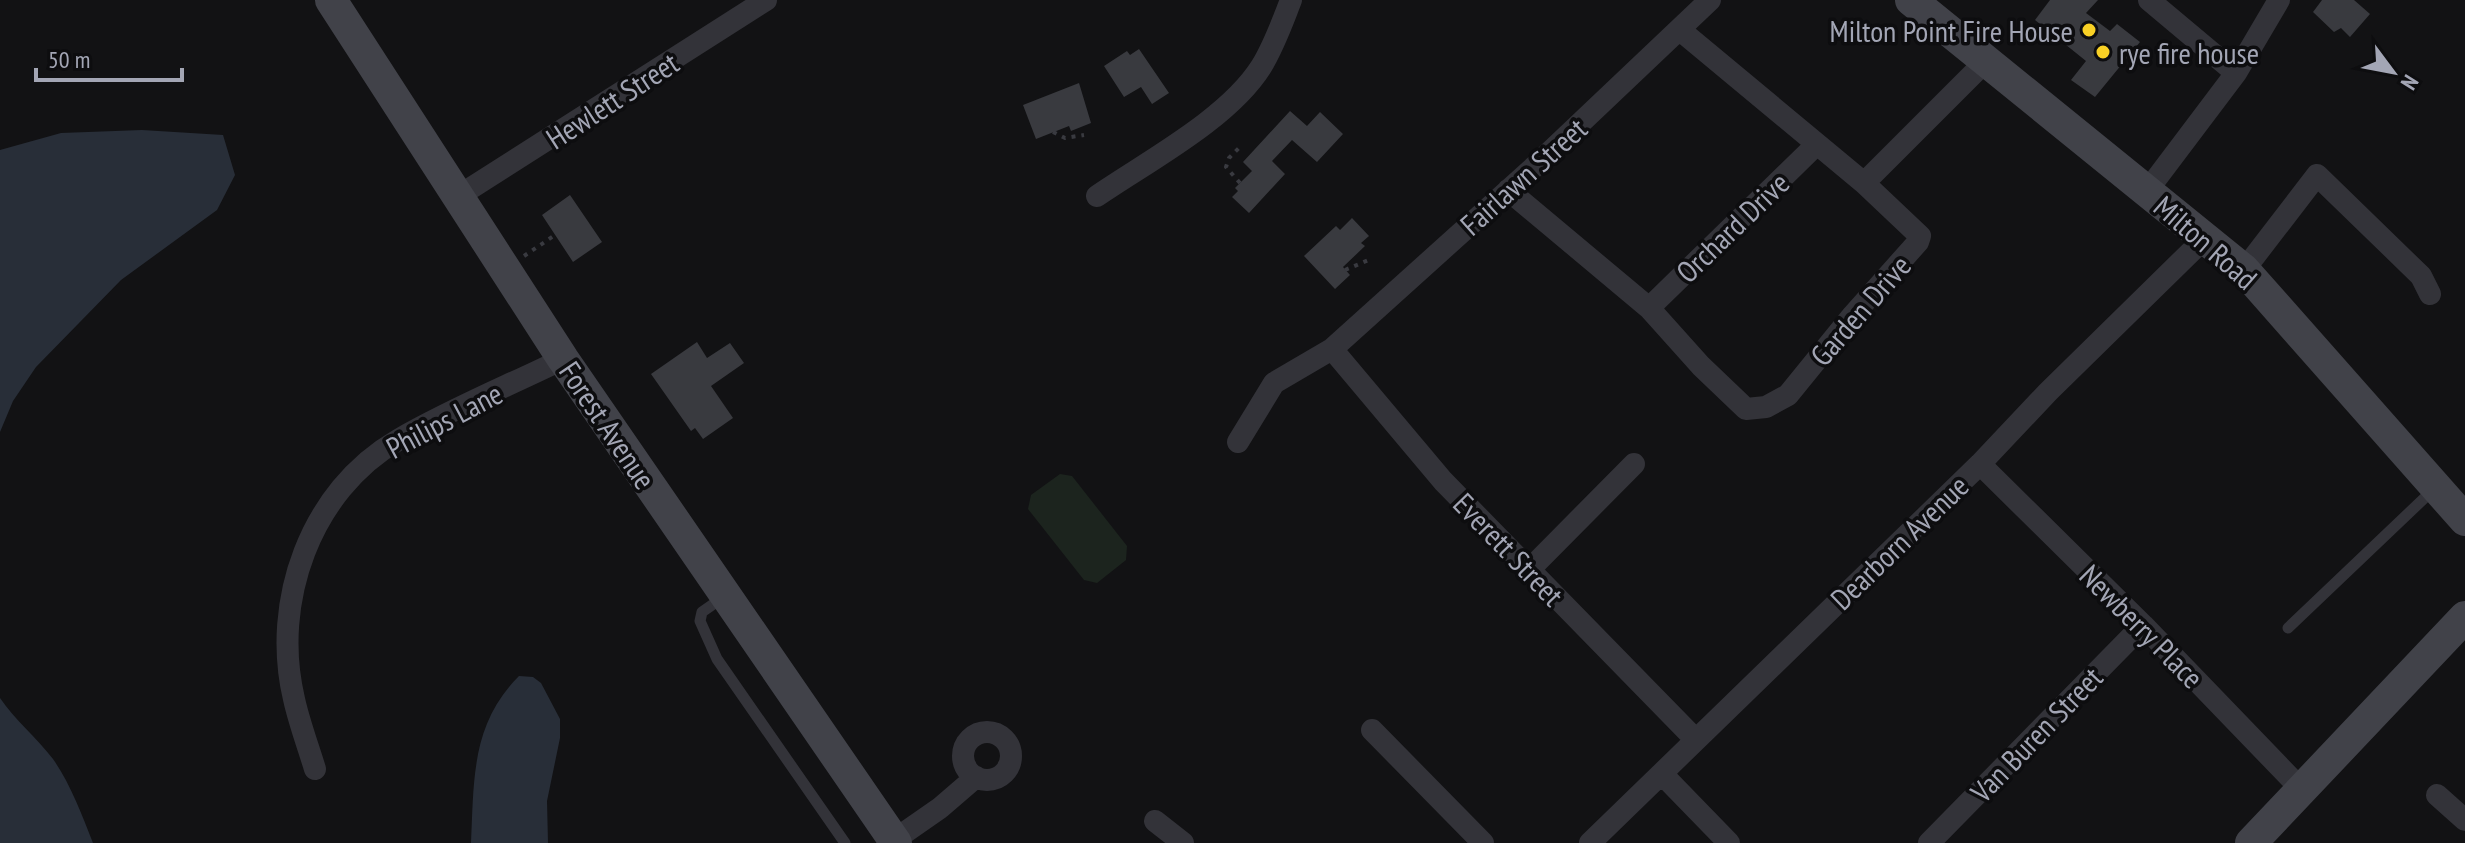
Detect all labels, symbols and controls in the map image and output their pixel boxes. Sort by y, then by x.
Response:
place label: Milton Point Fire House [1830,11,2073,50]
marker: Milton Point Fire House [2080,21,2098,39]
scale bar [36,32,182,82]
north arrow [2353,32,2433,112]
place label: rye fire house [2119,33,2259,72]
street label: Hewlett Street [538,42,686,157]
marker: rye fire house [2094,43,2112,61]
text: 50 m [48,44,90,75]
text: N [2395,70,2425,95]
street label: Fairlawn Street [1451,108,1595,243]
street label: Orchard Drive [1667,163,1797,291]
street label: Milton Road [2146,187,2266,297]
street label: Garden Drive [1801,246,1919,374]
street label: Forest Avenue [551,354,665,496]
street label: Philips Lane [379,373,509,467]
street label: Dearborn Avenue [1822,466,1976,618]
street label: Everett Street [1445,484,1573,614]
street label: Newberry Place [2072,556,2212,696]
street label: Van Buren Street [1961,657,2111,811]

